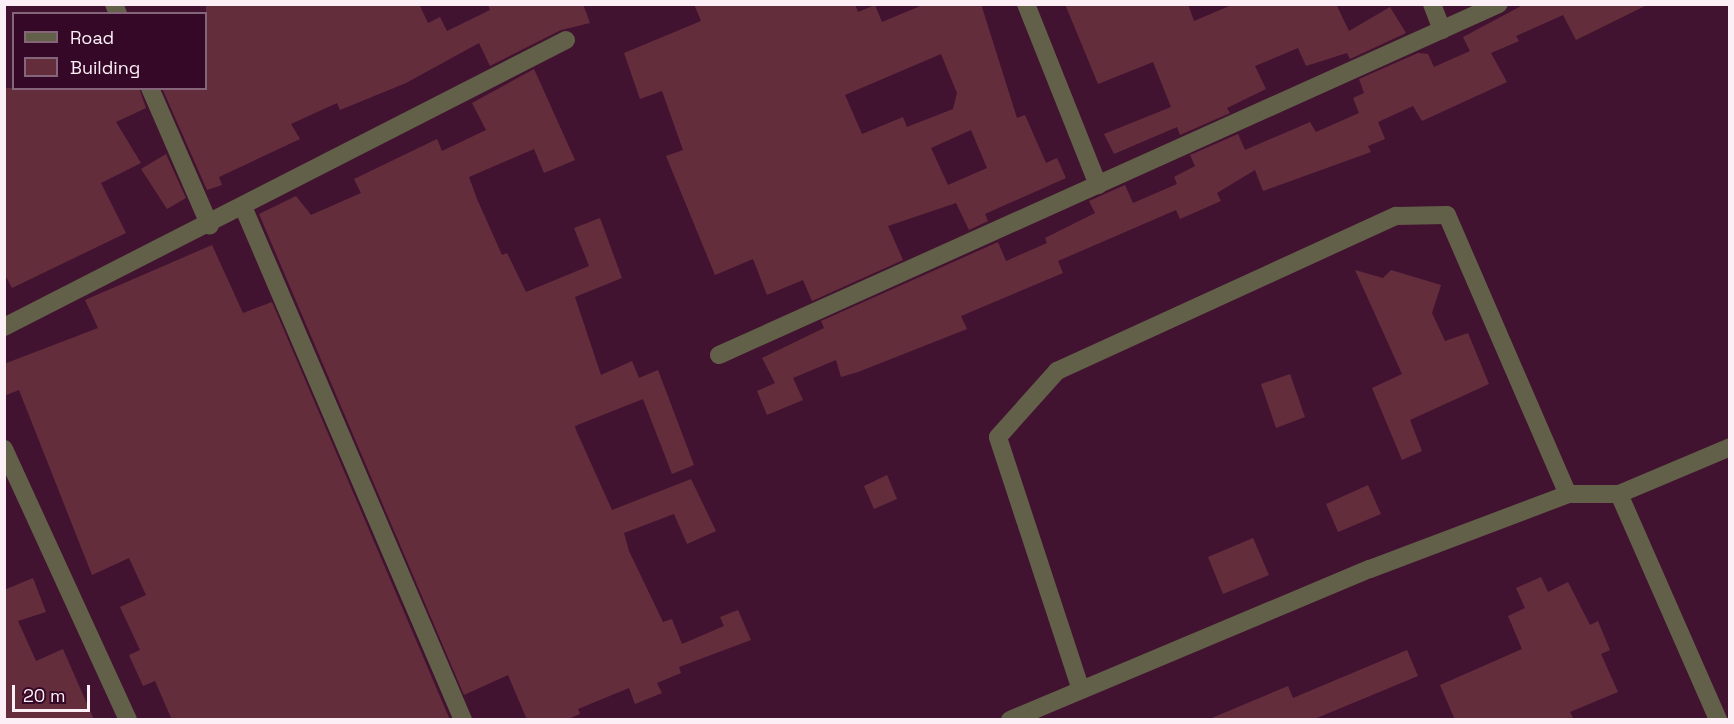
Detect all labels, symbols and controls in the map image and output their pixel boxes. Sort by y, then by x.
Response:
legend [12,12,207,90]
text: Road [70,26,114,49]
text: Building [70,56,140,79]
scale bar [15,673,93,711]
text: 20 m [23,684,66,707]

